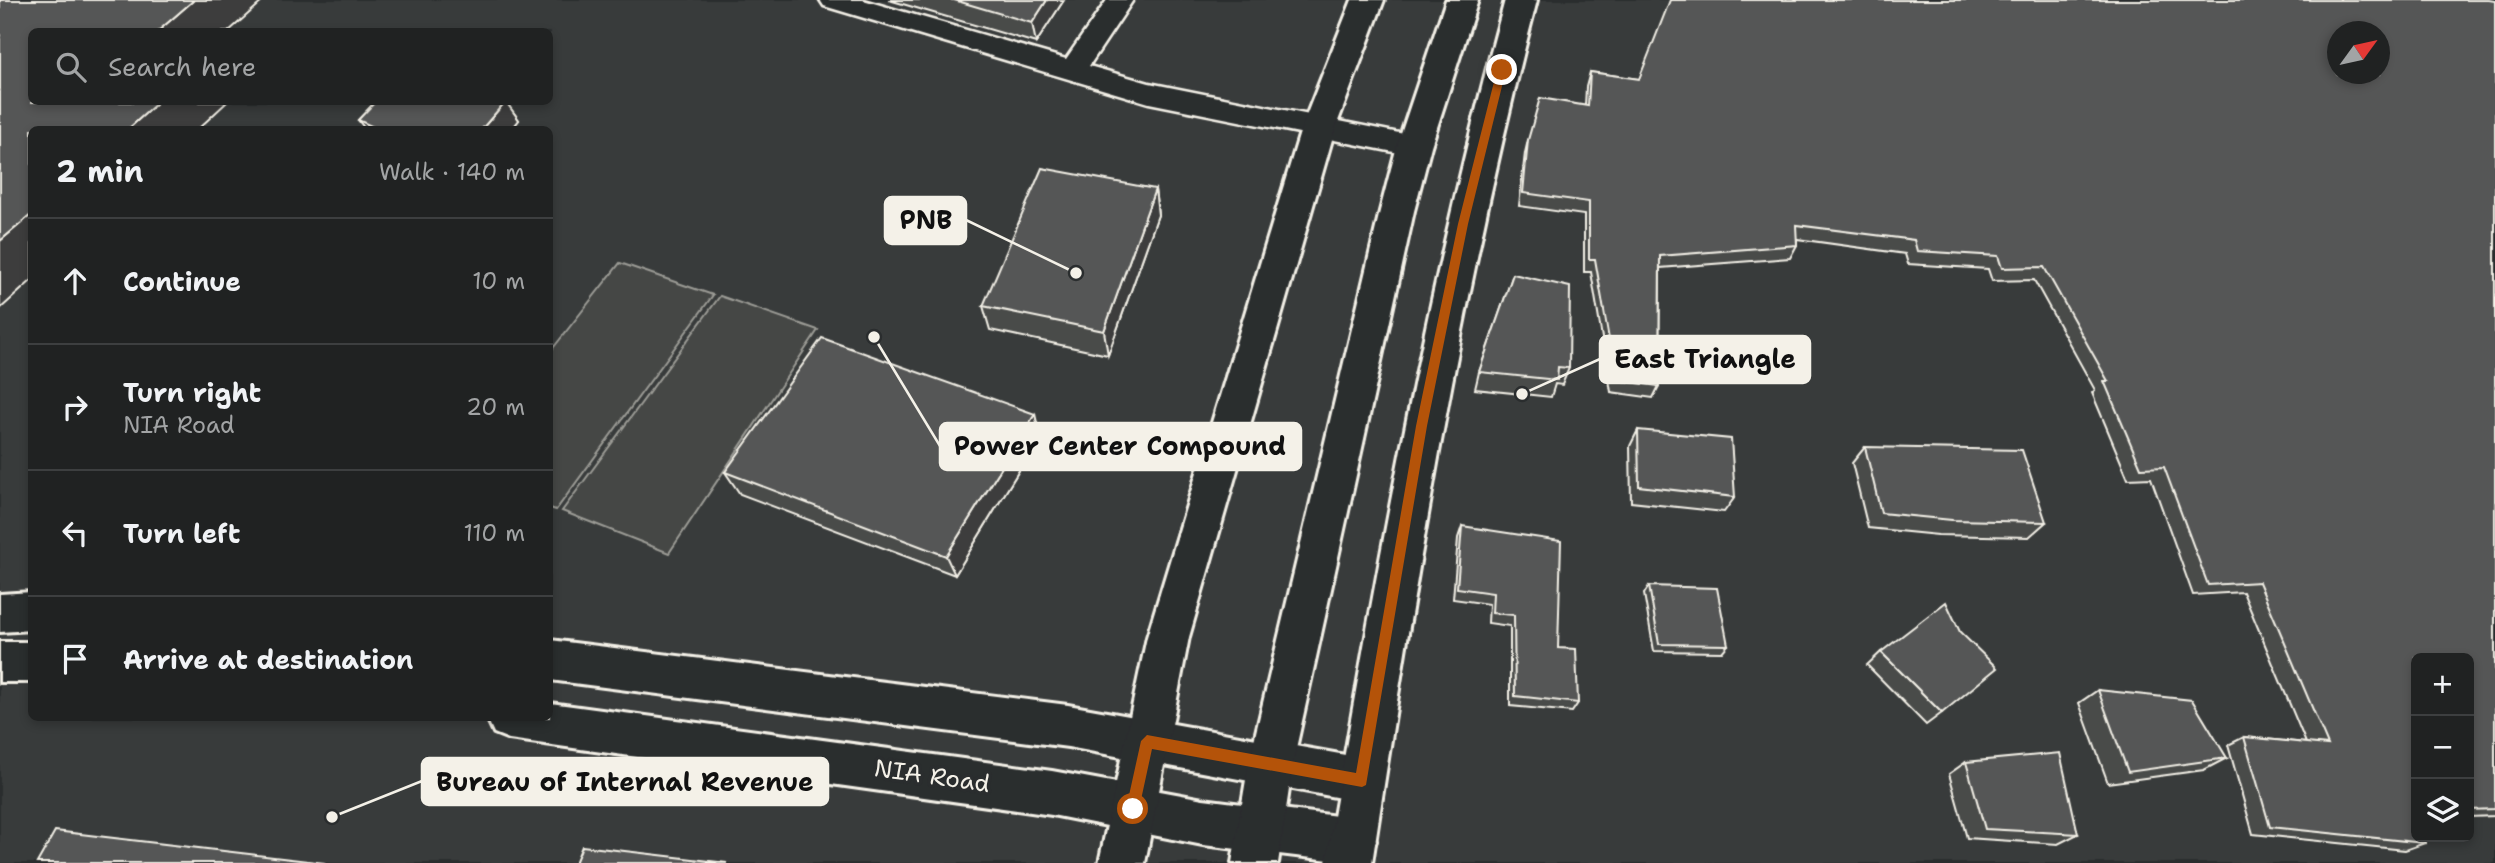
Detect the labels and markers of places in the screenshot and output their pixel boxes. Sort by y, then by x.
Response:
callout: PNB [885,197,966,244]
callout: East Triangle [1600,336,1810,383]
callout: Power Center Compound [940,423,1301,470]
callout: Bureau of Internal Revenue [422,758,828,805]

